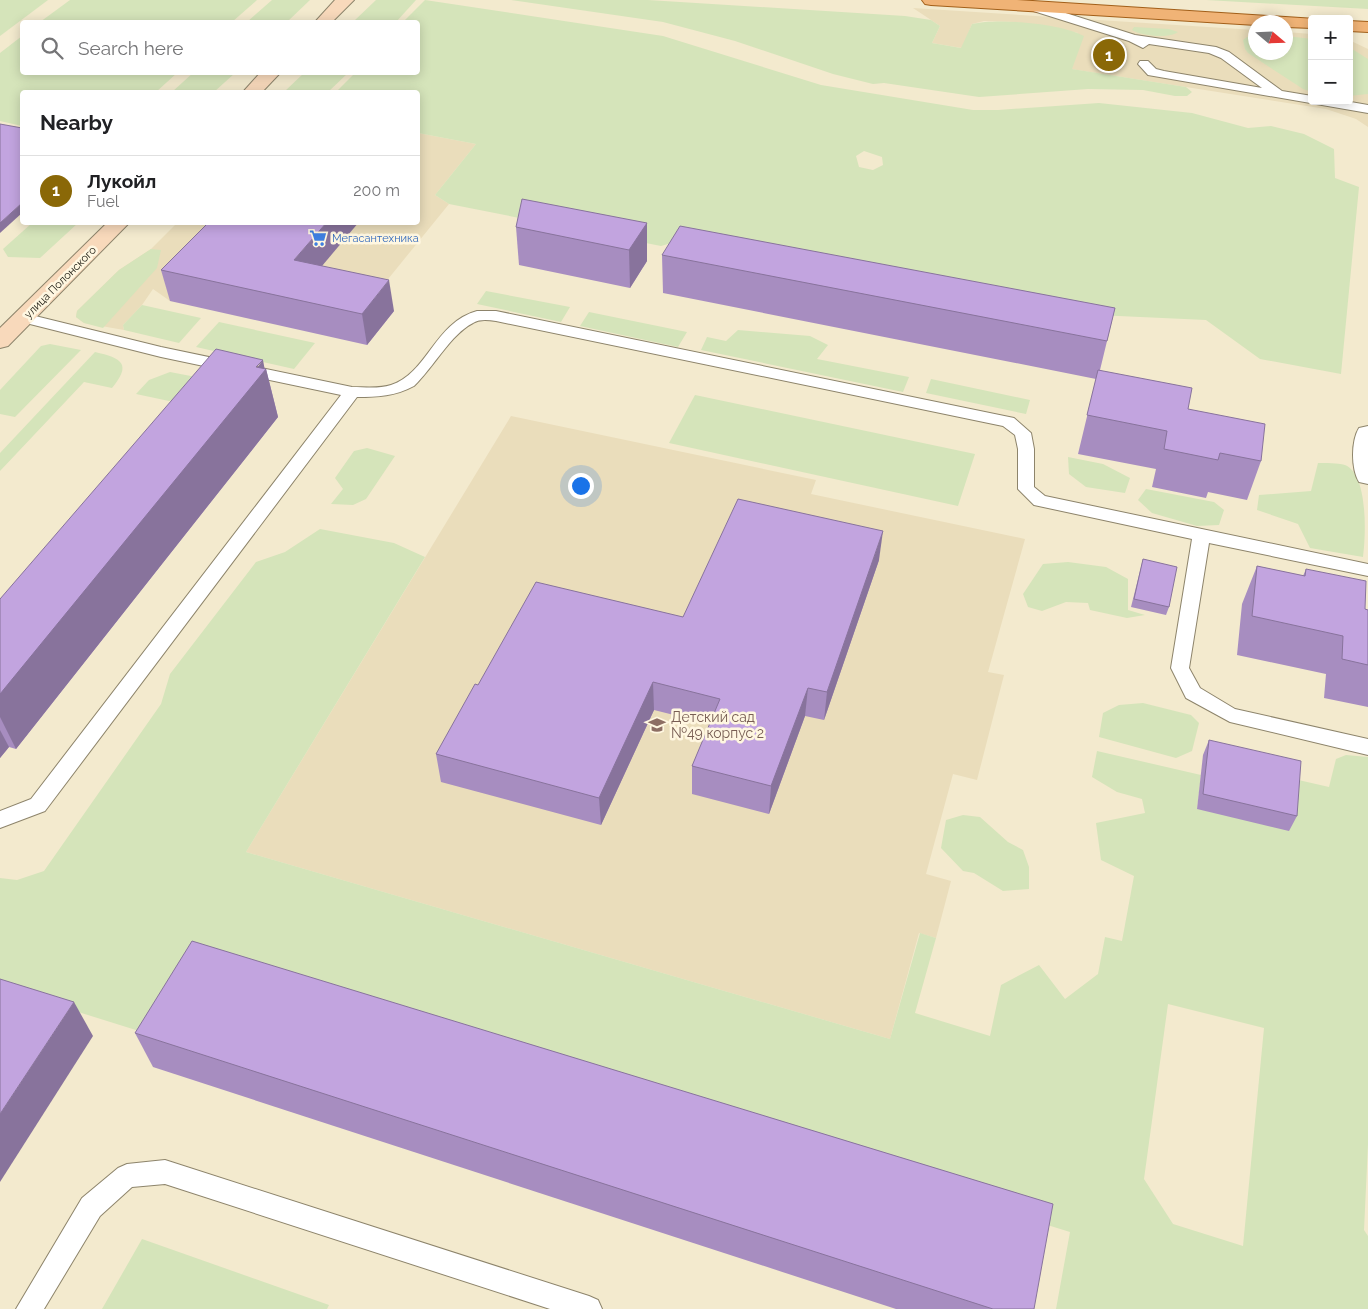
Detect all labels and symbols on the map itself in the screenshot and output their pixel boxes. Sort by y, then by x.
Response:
north arrow [1248,15,1293,60]
pin: 1 [1093,36,1125,74]
supermarket icon: Мегасантехника [308,228,328,248]
place label: Мегасантехника [332,232,419,245]
street label: улица Полонского [22,243,99,321]
your location [568,473,594,499]
place label: Детский сад №49 корпус 2 [671,709,764,741]
school or university icon: Детский сад №49 корпус 2 [647,715,667,735]

